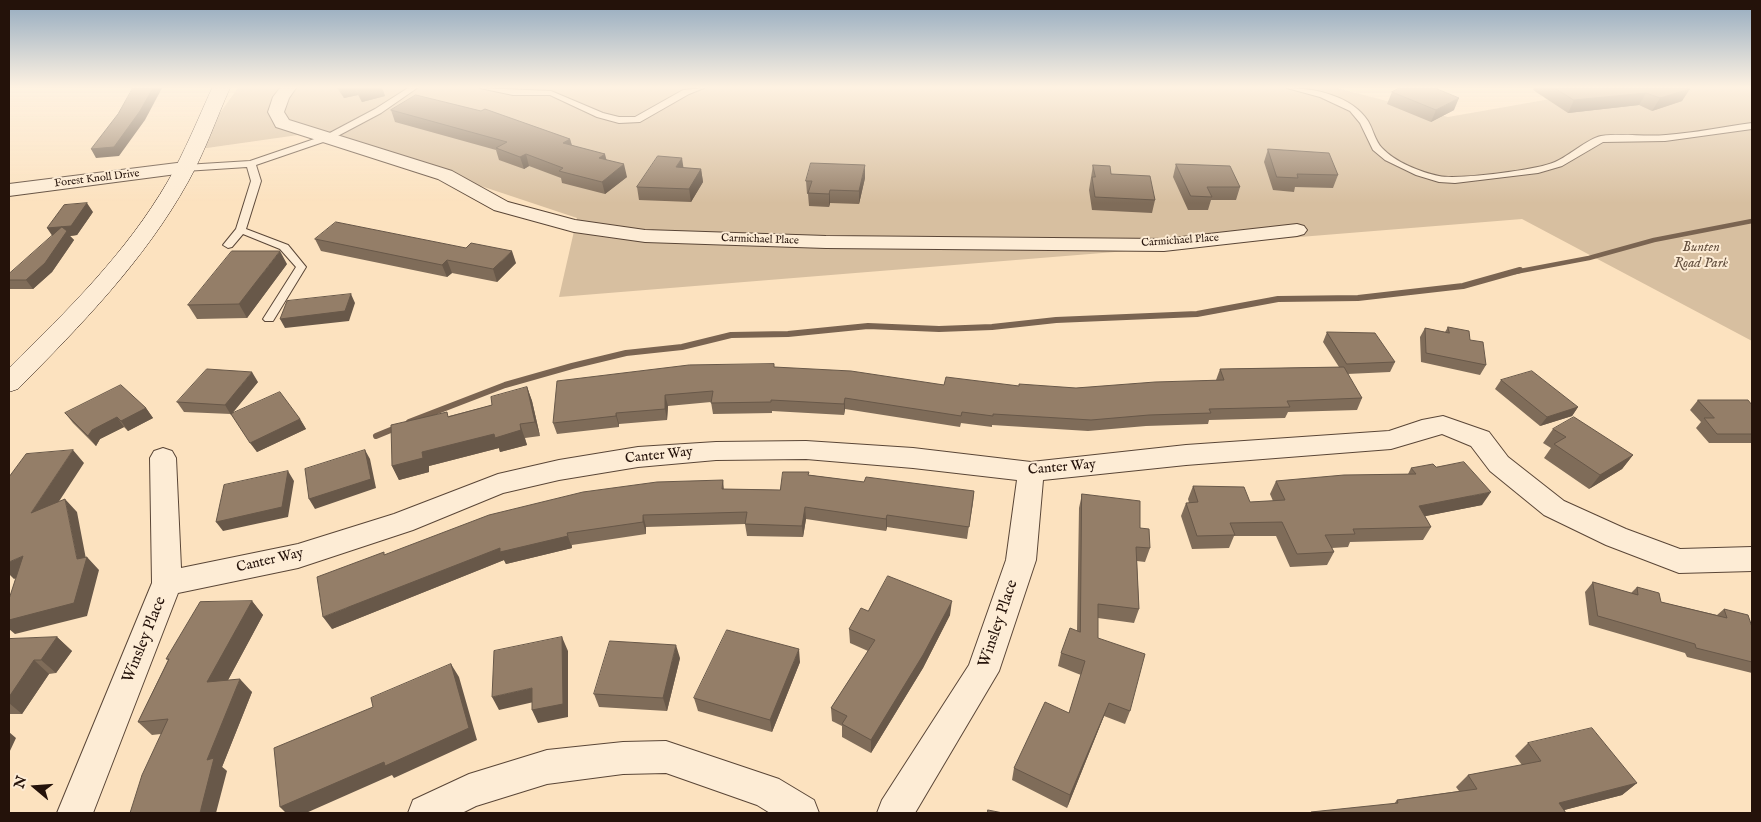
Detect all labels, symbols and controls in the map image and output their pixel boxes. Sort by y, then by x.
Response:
street label: Forest Knoll Drive [54,167,140,191]
street label: Carmichael Place [721,232,799,248]
street label: Carmichael Place [1141,232,1219,250]
park label: Bunten Road Park [1674,240,1728,272]
street label: Canter Way [624,444,694,468]
street label: Canter Way [1027,457,1097,479]
street label: Canter Way [235,545,305,577]
street label: Winsley Place [975,578,1023,670]
street label: Winsley Place [119,594,171,686]
north arrow [10,762,60,812]
text: N [10,774,31,791]

